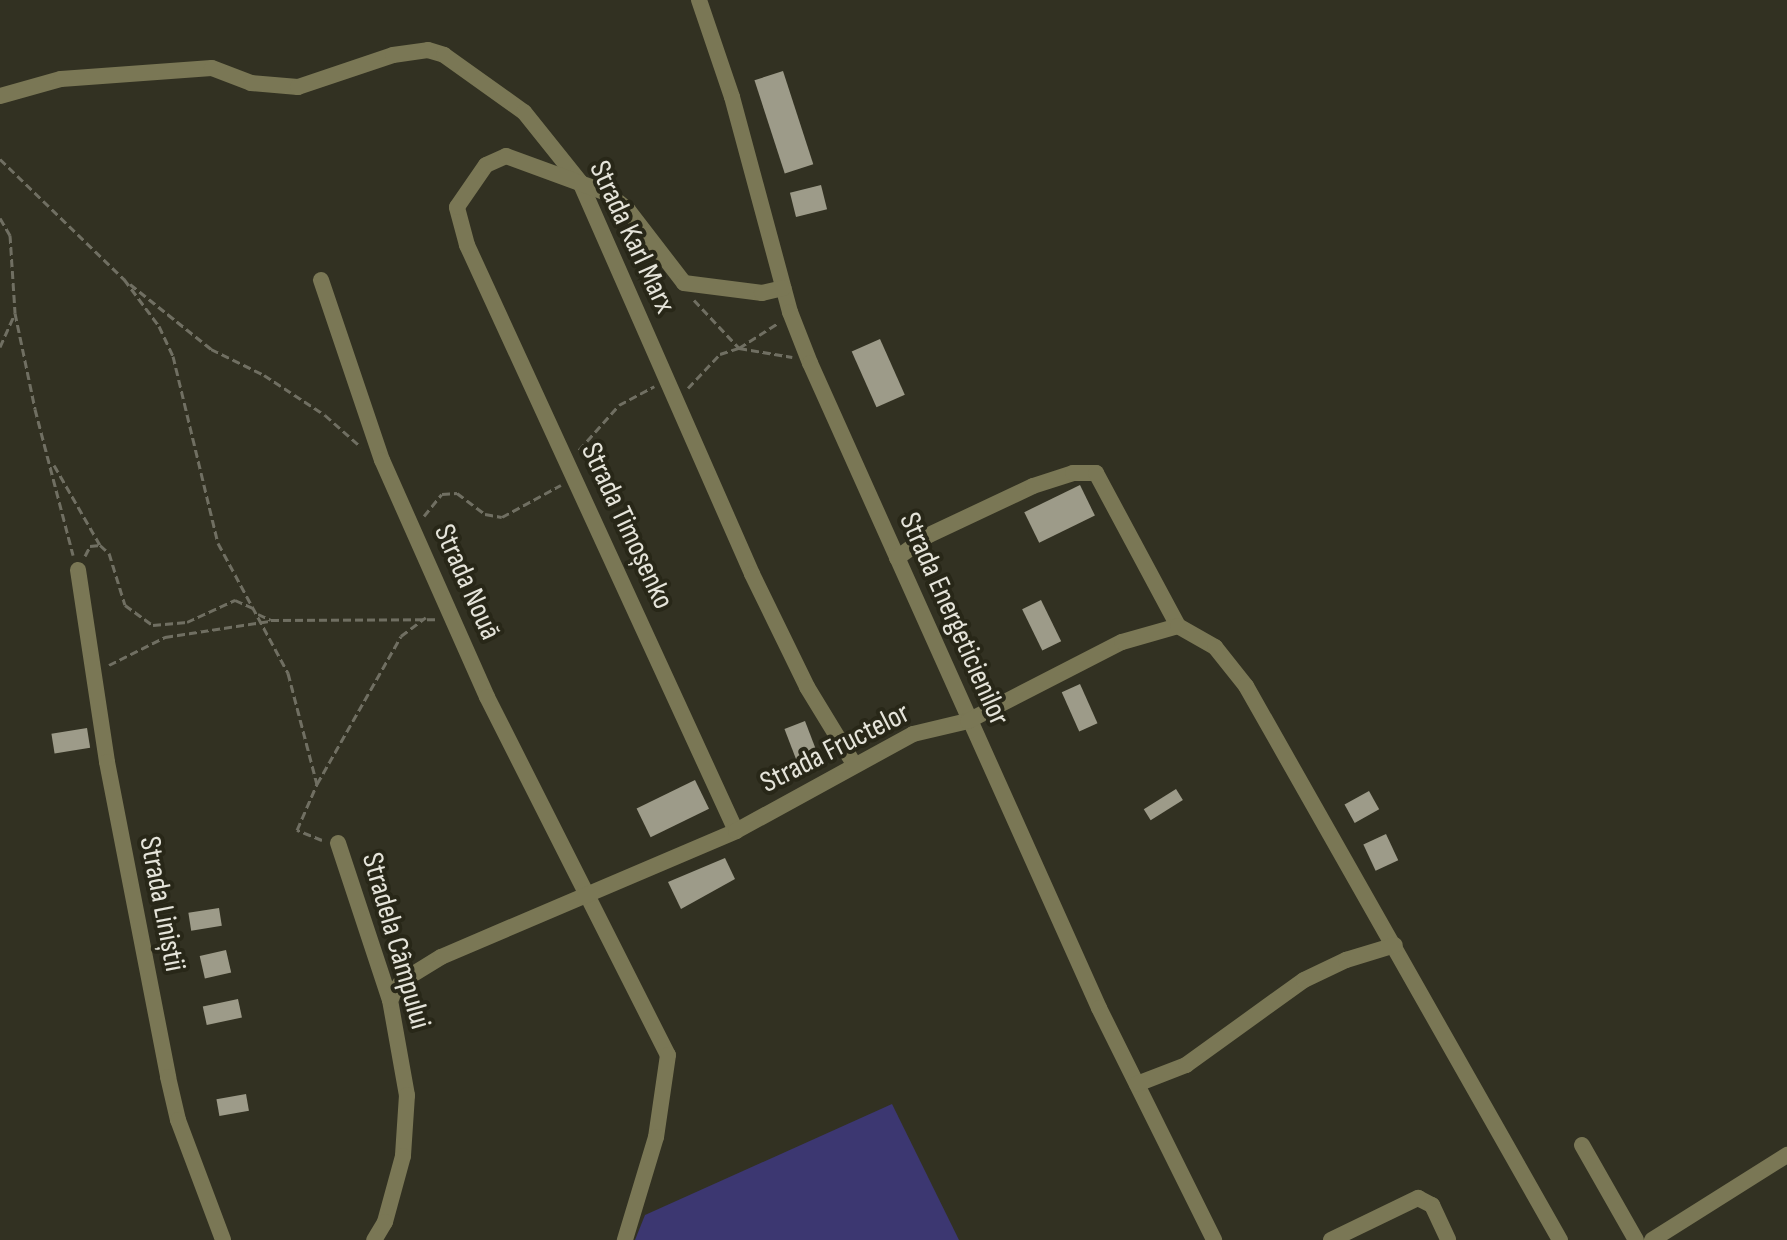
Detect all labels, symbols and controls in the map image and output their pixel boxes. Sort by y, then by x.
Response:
street label: Strada Karl Marx [581,155,683,319]
street label: Strada Timoșenko [573,437,681,615]
street label: Strada Energeticienilor [891,507,1017,731]
street label: Strada Nouă [426,519,508,645]
street label: Strada Fructelor [754,695,916,801]
street label: Strada Liniștii [131,833,193,975]
street label: Stradela Câmpului [354,849,438,1033]

